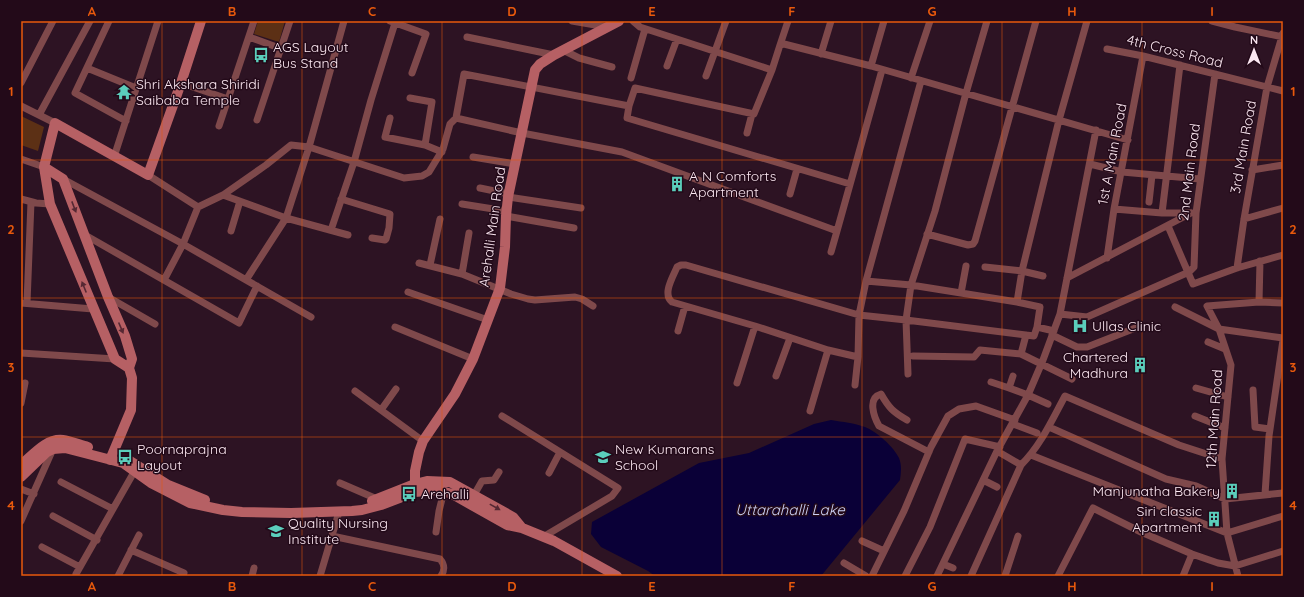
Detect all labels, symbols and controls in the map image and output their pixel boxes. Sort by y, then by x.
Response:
text: A [88,3,97,19]
text: B [228,3,236,19]
text: C [368,3,376,19]
text: D [507,3,517,19]
text: E [648,3,656,19]
text: F [788,3,796,19]
text: G [927,3,937,19]
text: H [1067,3,1077,19]
text: I [1210,3,1214,19]
street label: 4th Cross Road [1125,30,1225,72]
north arrow [1234,30,1274,70]
text: N [1250,33,1258,47]
place label: AGS Layout Bus Stand [273,38,349,72]
bus stop icon: AGS Layout Bus Stand [252,46,270,64]
place label: Shri Akshara Shiridi Saibaba Temple [136,75,260,109]
text: 1 [8,83,14,99]
temple icon: Shri Akshara Shiridi Saibaba Temple [115,83,133,101]
text: 1 [1290,83,1296,99]
street label: 3rd Main Road [1226,99,1260,195]
street label: 1st A Main Road [1093,102,1131,206]
street label: 2nd Main Road [1174,122,1204,222]
street label: Arehalli Main Road [475,166,509,288]
place label: A N Comforts Apartment [689,167,776,201]
building icon: A N Comforts Apartment [668,175,686,193]
one-way arrow [71,202,77,214]
text: 2 [7,221,15,237]
text: 2 [1289,221,1297,237]
one-way arrow [81,281,87,292]
hospital icon: Ullas Clinic [1071,317,1089,335]
place label: Ullas Clinic [1092,317,1161,335]
one-way arrow [118,322,125,334]
place label: Chartered Madhura [1063,348,1128,382]
building icon: Chartered Madhura [1131,356,1149,374]
text: 3 [8,359,15,375]
text: 3 [1290,359,1297,375]
street label: 12th Main Road [1202,369,1226,469]
place label: Poornaprajna Layout [137,440,227,474]
place label: New Kumarans School [615,440,714,474]
bus stop icon: Poornaprajna Layout [116,448,134,466]
school or university icon: New Kumarans School [594,448,612,466]
place label: Manjunatha Bakery [1092,482,1220,500]
building icon: Manjunatha Bakery [1223,482,1241,500]
bus stop icon: Arehalli [400,485,418,503]
place label: Arehalli [421,485,469,503]
text: 4 [7,497,15,513]
text: 4 [1289,497,1297,513]
water label: Uttarahalli Lake [735,500,845,519]
place label: Siri classic Apartment [1132,502,1202,536]
one-way arrow [489,503,501,510]
building icon: Siri classic Apartment [1205,510,1223,528]
place label: Quality Nursing Institute [288,514,388,548]
school or university icon: Quality Nursing Institute [267,522,285,540]
text: A [88,578,97,594]
text: B [228,578,236,594]
text: C [368,578,376,594]
text: D [507,578,517,594]
text: E [648,578,656,594]
text: F [788,578,796,594]
text: G [927,578,937,594]
text: H [1067,578,1077,594]
text: I [1210,578,1214,594]

